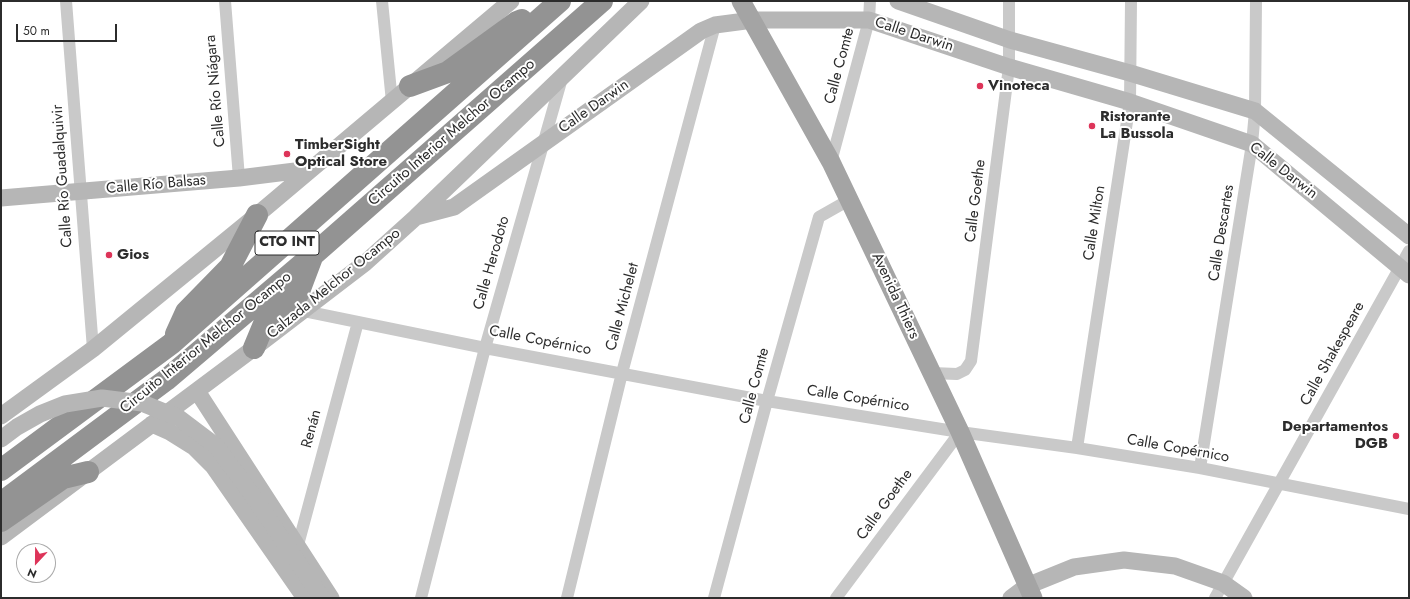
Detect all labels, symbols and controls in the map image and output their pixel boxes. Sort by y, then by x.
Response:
street label: Calle Darwin [872,14,956,56]
scale bar [18,16,119,42]
text: 50 m [23,22,50,40]
street label: Calle Comte [821,26,859,106]
street label: Calle Río Niágara [202,34,230,148]
street label: Circuito Interior Melchor Ocampo [365,56,539,210]
street label: Calle Darwin [555,76,633,138]
place label: Vinoteca [988,77,1049,95]
marker: Vinoteca [975,81,985,91]
street label: Calle Río Guadalquivir [49,104,77,248]
place label: Ristorante La Bussola [1100,108,1174,143]
marker: Ristorante La Bussola [1087,121,1097,131]
place label: TimberSight Optical Store [295,136,387,171]
street label: Calle Darwin [1245,139,1321,203]
marker: TimberSight Optical Store [282,149,292,159]
street label: Calle Goethe [962,159,990,243]
street label: Calle Río Balsas [105,172,207,198]
street label: Calle Descartes [1205,183,1239,283]
street label: Calle Milton [1080,184,1110,262]
street label: Calle Herodoto [470,214,514,312]
street label: Calzada Melchor Ocampo [264,225,404,343]
road number: CTO INT [255,231,319,255]
place label: Gios [117,246,149,264]
marker: Gios [104,250,114,260]
street label: Avenida Thiers [867,250,923,342]
street label: Calle Michelet [603,261,643,353]
street label: Circuito Interior Melchor Ocampo [117,268,295,418]
street label: Calle Shakespeare [1297,299,1369,409]
street label: Calle Copérnico [487,322,593,360]
street label: Calle Comte [736,346,774,426]
street label: Calle Copérnico [805,382,911,416]
street label: Renán [298,408,326,450]
place label: Departamentos DGB [1282,418,1388,453]
street label: Calle Copérnico [1125,431,1231,467]
marker: Departamentos DGB [1391,431,1401,441]
street label: Calle Goethe [853,466,917,544]
north arrow [16,543,56,583]
text: N [25,564,39,582]

